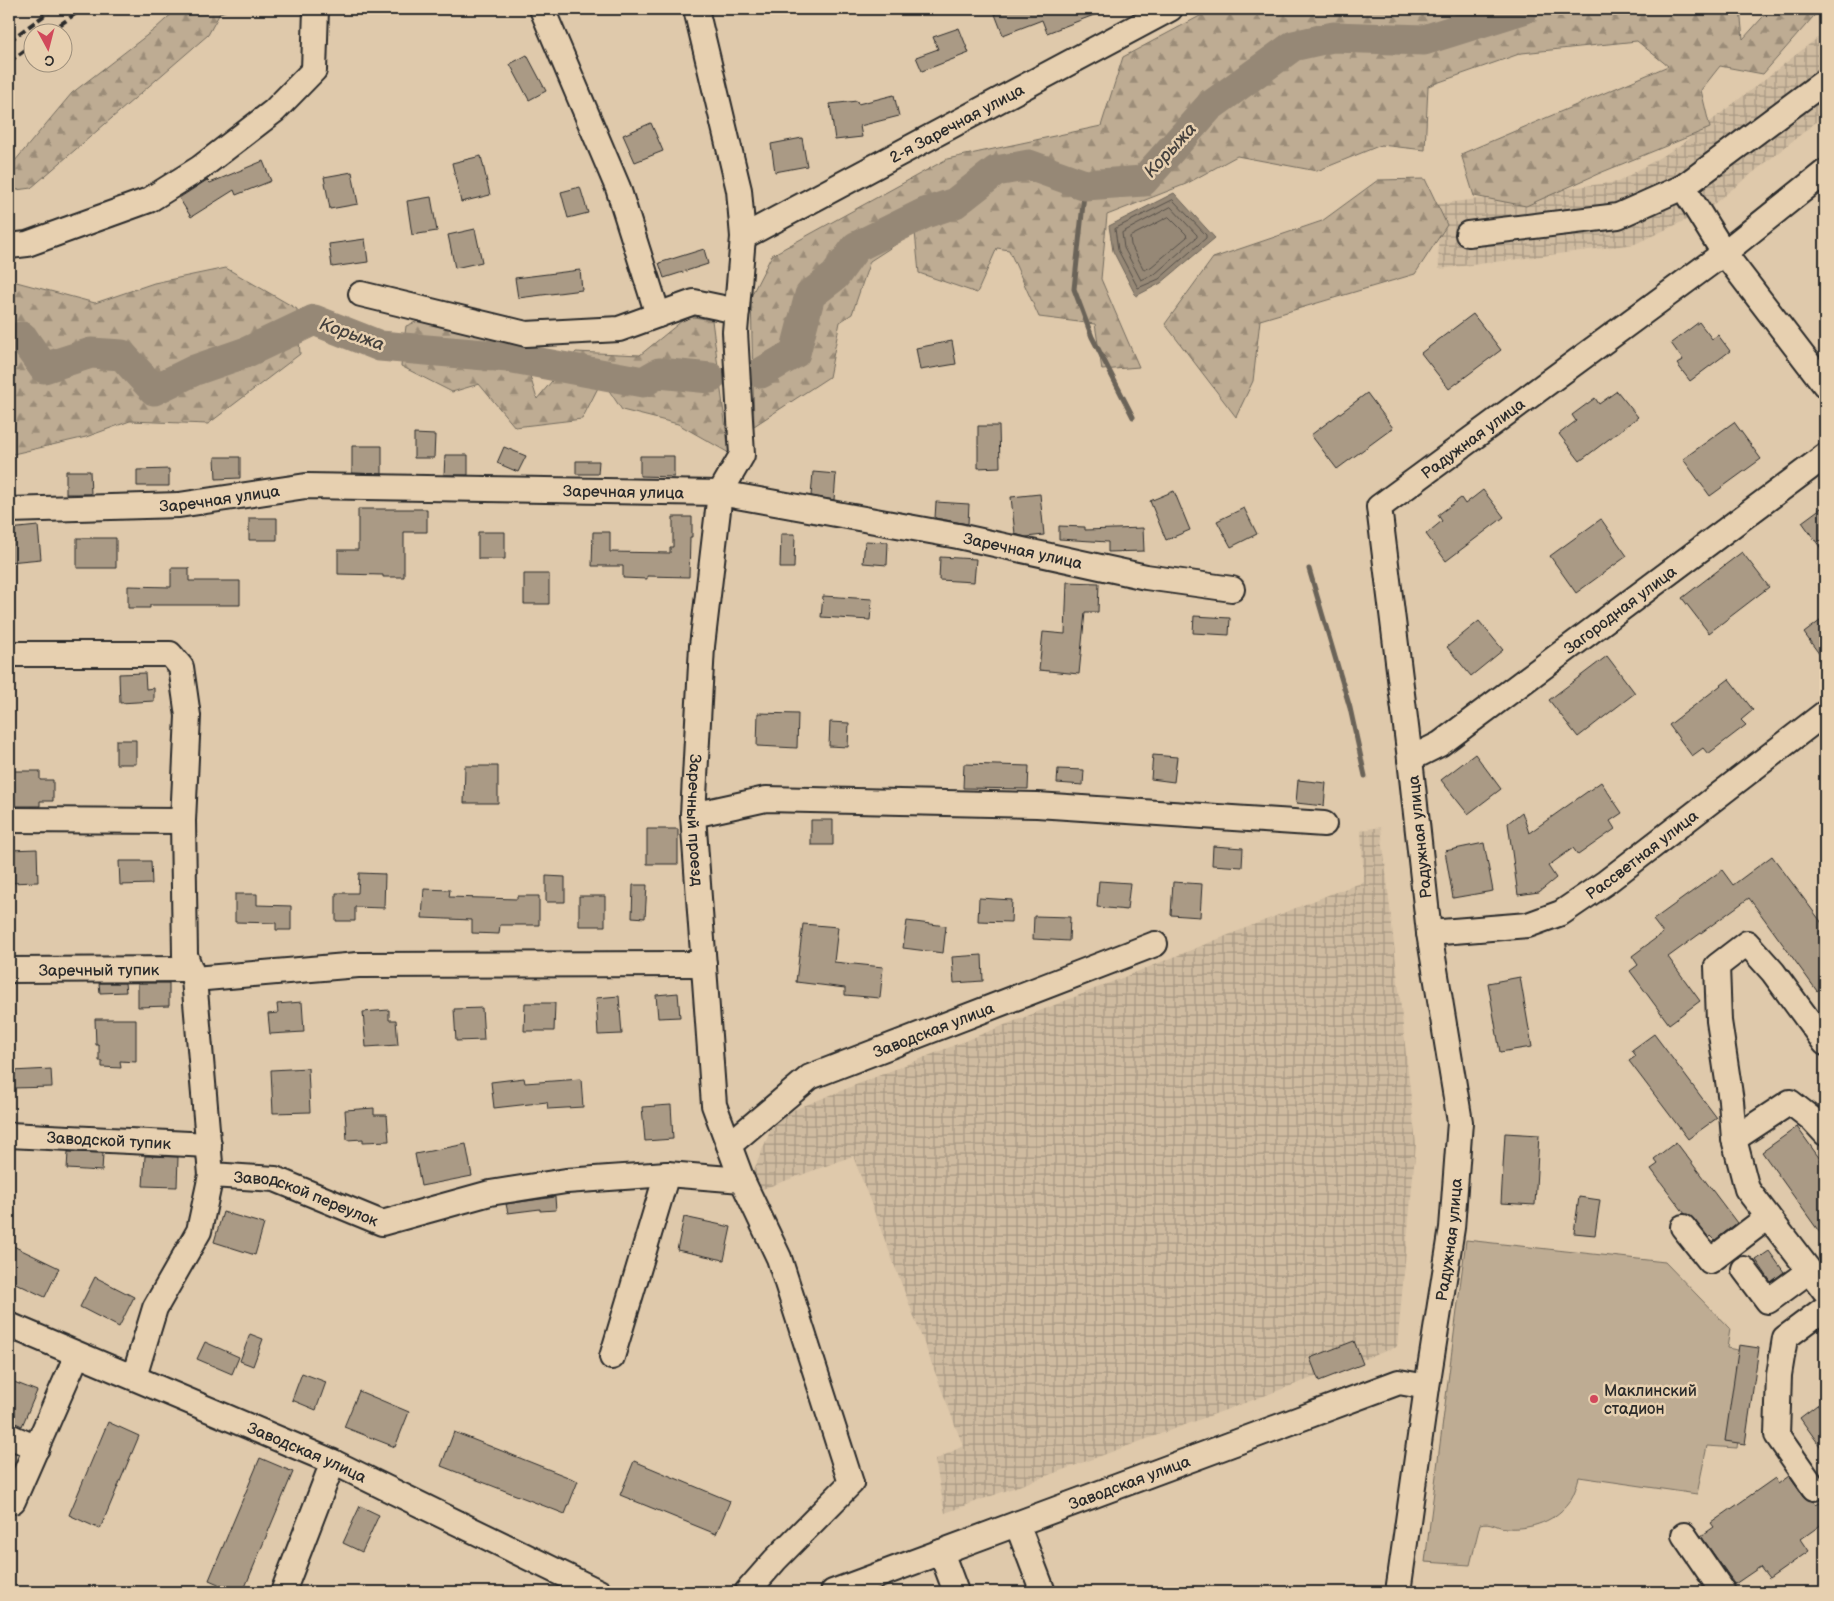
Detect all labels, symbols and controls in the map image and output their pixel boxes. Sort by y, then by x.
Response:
north arrow [22,22,72,72]
text: С [43,51,55,69]
street label: 2-я Заречная улица [887,80,1028,168]
water label: Корыжа [1140,119,1201,182]
water label: Корыжа [317,314,387,355]
street label: Радужная улица [1418,395,1529,484]
street label: Заречная улица [159,482,282,517]
street label: Заречная улица [563,482,685,503]
street label: Заречная улица [962,529,1084,574]
street label: Загородная улица [1561,562,1681,659]
street label: Заречный проезд [682,753,706,887]
street label: Радужная улица [1405,774,1436,899]
street label: Рассветная улица [1583,806,1703,904]
street label: Заречный тупик [39,961,160,981]
street label: Заводская улица [871,999,998,1063]
street label: Заводской тупик [46,1129,172,1154]
street label: Заводской переулок [233,1168,381,1232]
street label: Радужная улица [1433,1177,1467,1303]
place label: Маклинский стадион [1604,1382,1697,1419]
marker: Маклинский стадион [1588,1393,1600,1405]
street label: Заводская улица [244,1419,370,1488]
street label: Заводская улица [1066,1452,1194,1515]

